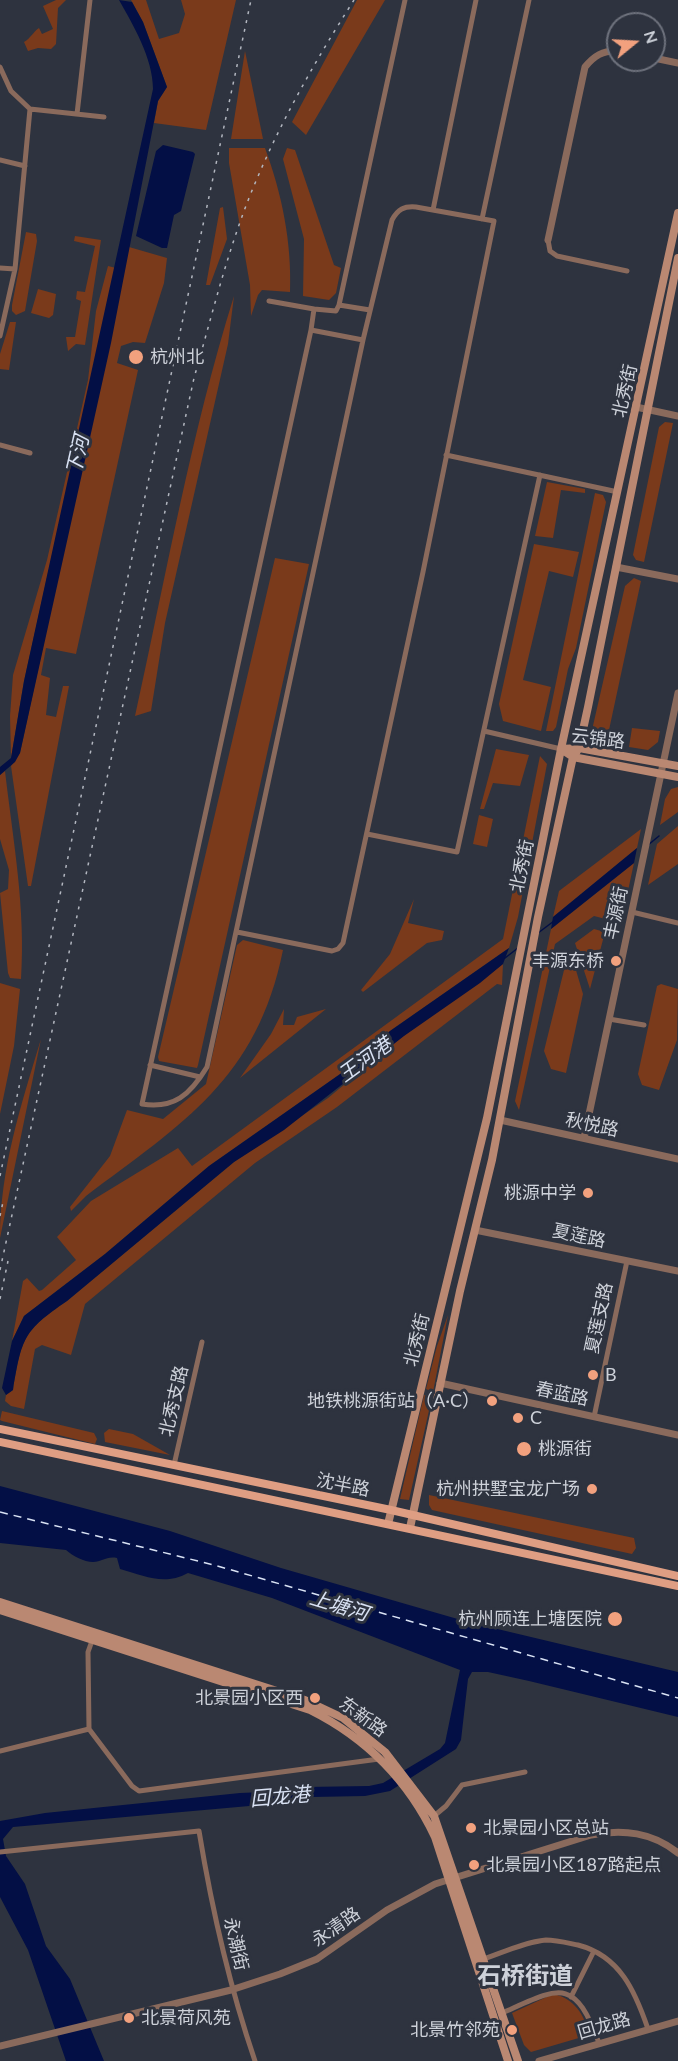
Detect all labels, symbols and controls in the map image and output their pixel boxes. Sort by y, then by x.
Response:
north arrow [606,12,666,72]
text: N [641,28,663,46]
place label: 杭州北 [150,346,204,368]
marker: 杭州北 [127,348,145,366]
street label: 北秀街 [608,362,642,420]
water label: 下河 [62,433,94,477]
street label: 云锦路 [570,725,626,753]
street label: 北秀街 [506,837,538,895]
street label: 丰源街 [600,884,632,942]
place label: 丰源东桥 [532,950,604,972]
marker: 丰源东桥 [609,954,623,968]
water label: 王河港 [334,1033,396,1087]
street label: 秋悦路 [563,1109,621,1141]
place label: 桃源中学 [504,1182,576,1204]
marker: 桃源中学 [581,1186,595,1200]
street label: 夏莲路 [550,1220,608,1252]
street label: 夏莲支路 [581,1281,617,1355]
street label: 北秀街 [400,1311,434,1369]
street label: 北秀支路 [155,1363,193,1439]
place label: B [605,1364,617,1386]
marker: B [586,1368,600,1382]
street label: 春蓝路 [533,1378,591,1410]
place label: 地铁桃源街站（A·C） [307,1390,480,1412]
marker: 地铁桃源街站（A·C） [485,1394,499,1408]
place label: C [530,1407,542,1429]
marker: C [511,1411,525,1425]
place label: 桃源街 [538,1438,592,1460]
marker: 桃源街 [515,1440,533,1458]
street label: 沈半路 [314,1469,372,1501]
place label: 杭州拱墅宝龙广场 [436,1478,580,1500]
marker: 杭州拱墅宝龙广场 [585,1482,599,1496]
water label: 上塘河 [307,1586,371,1626]
place label: 杭州顾连上塘医院 [458,1608,602,1630]
marker: 杭州顾连上塘医院 [606,1610,624,1628]
place label: 北景园小区西 [195,1687,303,1709]
marker: 北景园小区西 [308,1691,322,1705]
street label: 东新路 [335,1692,391,1742]
water label: 回龙港 [249,1782,311,1812]
place label: 北景园小区总站 [483,1817,609,1839]
marker: 北景园小区总站 [464,1821,478,1835]
place label: 北景园小区187路起点 [486,1854,661,1876]
marker: 北景园小区187路起点 [467,1858,481,1872]
street label: 永清路 [308,1903,364,1951]
street label: 永潮街 [219,1915,253,1973]
district label: 石桥街道 [477,1962,573,1990]
place label: 北景荷风苑 [141,2007,231,2029]
street label: 回龙路 [575,2008,633,2044]
marker: 北景荷风苑 [122,2011,136,2025]
place label: 北景竹邻苑 [410,2019,500,2041]
marker: 北景竹邻苑 [505,2023,519,2037]

